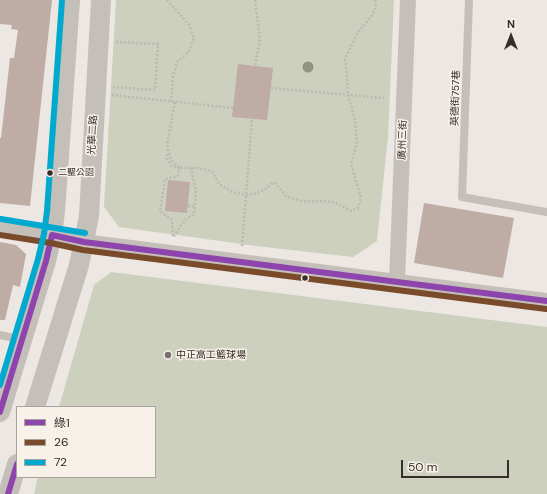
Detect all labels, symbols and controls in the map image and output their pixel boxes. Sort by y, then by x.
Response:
north arrow [491,16,531,56]
text: N [507,17,515,31]
street label: 英德街757巷 [449,70,463,126]
street label: 光華二路 [86,115,100,155]
street label: 廣州三街 [396,120,410,160]
marker: 二聖公園 [45,168,55,178]
place label: 二聖公園 [58,168,94,178]
unlabelled marker [300,273,310,283]
place label: 中正高工籃球場 [176,349,246,361]
marker: 中正高工籃球場 [163,350,173,360]
legend [16,406,156,478]
text: 綠1 [54,415,70,431]
text: 26 [54,434,68,450]
scale bar [403,452,511,478]
text: 72 [54,454,67,470]
text: 50 m [408,459,437,475]

